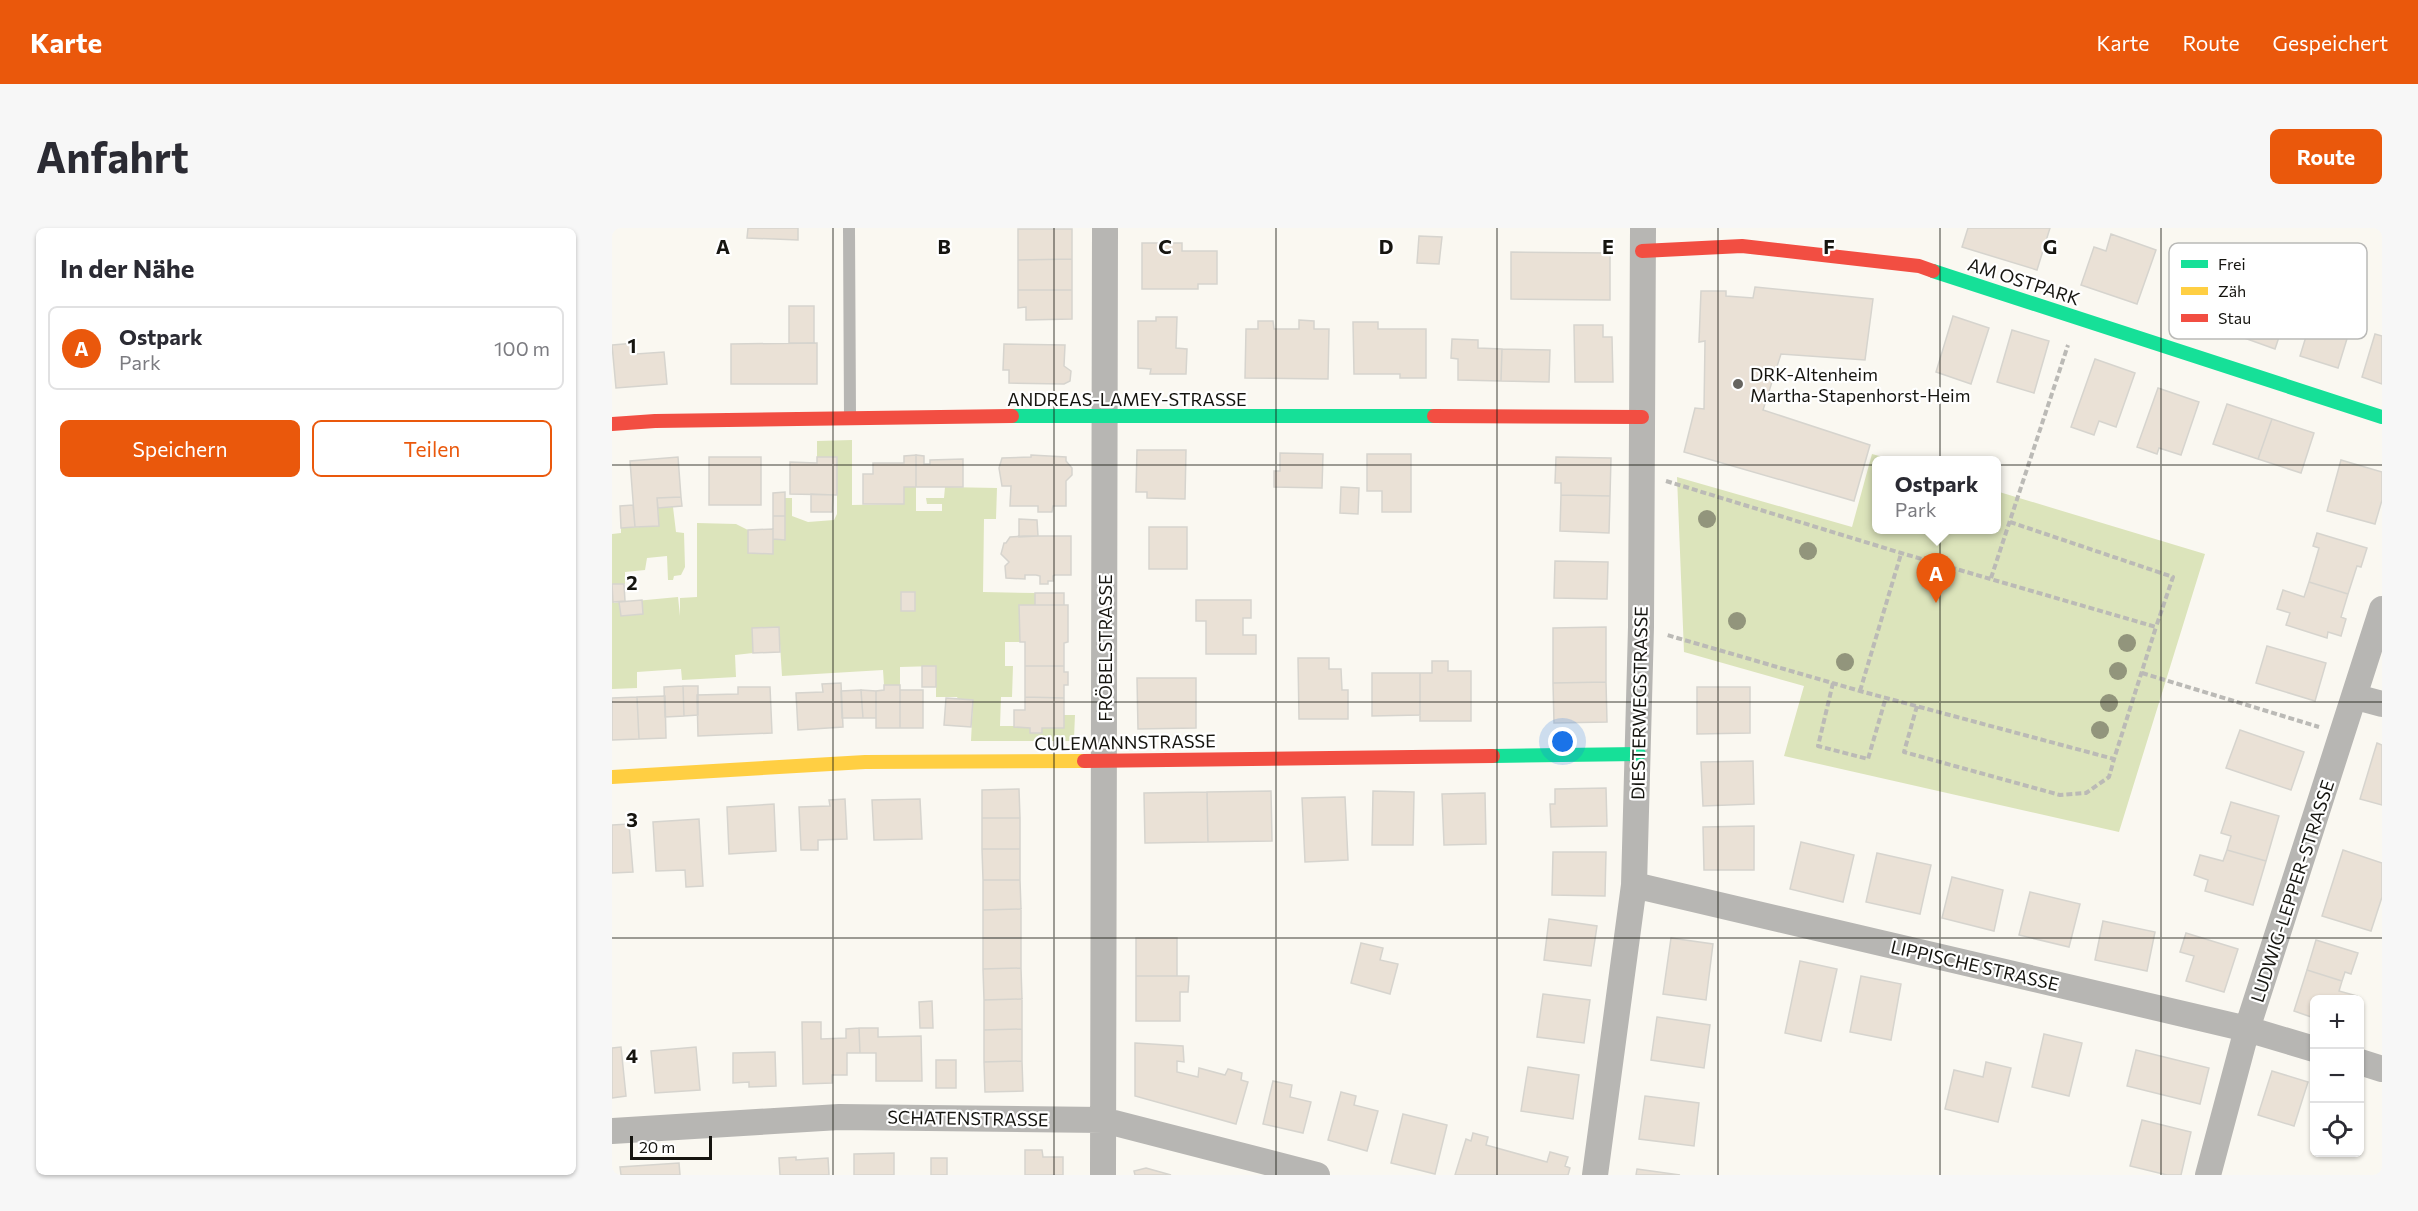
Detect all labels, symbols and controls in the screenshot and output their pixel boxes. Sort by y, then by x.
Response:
text: Karte [30,25,102,59]
text: Karte [2096,30,2149,55]
text: Route [2182,30,2240,55]
text: Gespeichert [2273,30,2388,55]
button: Route [2270,129,2382,184]
text: Anfahrt [36,130,189,182]
text: A [716,234,730,258]
text: B [937,234,951,258]
text: C [1158,234,1172,258]
text: D [1379,234,1393,258]
text: E [1602,234,1614,258]
text: F [1823,234,1835,258]
text: G [2043,234,2057,258]
legend [2169,243,2367,339]
text: In der Nähe [60,252,195,283]
street label: AM OSTPARK [1965,253,2083,309]
text: Frei [2218,254,2246,273]
text: Zäh [2218,281,2246,300]
text: Stau [2218,308,2251,327]
text: Ostpark [119,323,203,350]
text: 1 [627,333,637,357]
text: A [74,336,89,360]
text: 100 m [494,336,550,360]
text: Park [119,350,161,374]
place label: DRK-Altenheim Martha-Stapenhorst-Heim [1750,363,1970,406]
marker: DRK-Altenheim Martha-Stapenhorst-Heim [1731,377,1745,391]
street label: ANDREAS-LAMEY-STRASSE [1007,388,1247,410]
button: Speichern [60,420,300,477]
button: Teilen [312,420,552,477]
popup [1872,456,2001,534]
text: Ostpark [1895,470,1978,497]
text: Park [1895,497,1937,521]
pin: A [1916,554,1956,603]
text: 2 [626,570,638,594]
street label: FRÖBELSTRASSE [1094,574,1116,722]
street label: DIESTERWEGSTRASSE [1626,606,1652,800]
your location [1548,727,1577,756]
street label: CULEMANNSTRASSE [1034,729,1216,755]
street label: LUDWIG-LEPPER-STRASSE [2246,777,2338,1005]
text: 3 [626,807,638,831]
street label: LIPPISCHE STRASSE [1889,935,2061,995]
map controls [2310,995,2364,1157]
button: + [2310,995,2364,1049]
text: 4 [626,1043,638,1067]
button: − [2310,1049,2364,1103]
button: locate [2310,1103,2364,1157]
street label: SCHATENSTRASSE [887,1106,1049,1130]
scale bar [630,1133,712,1160]
text: 20 m [639,1137,675,1156]

